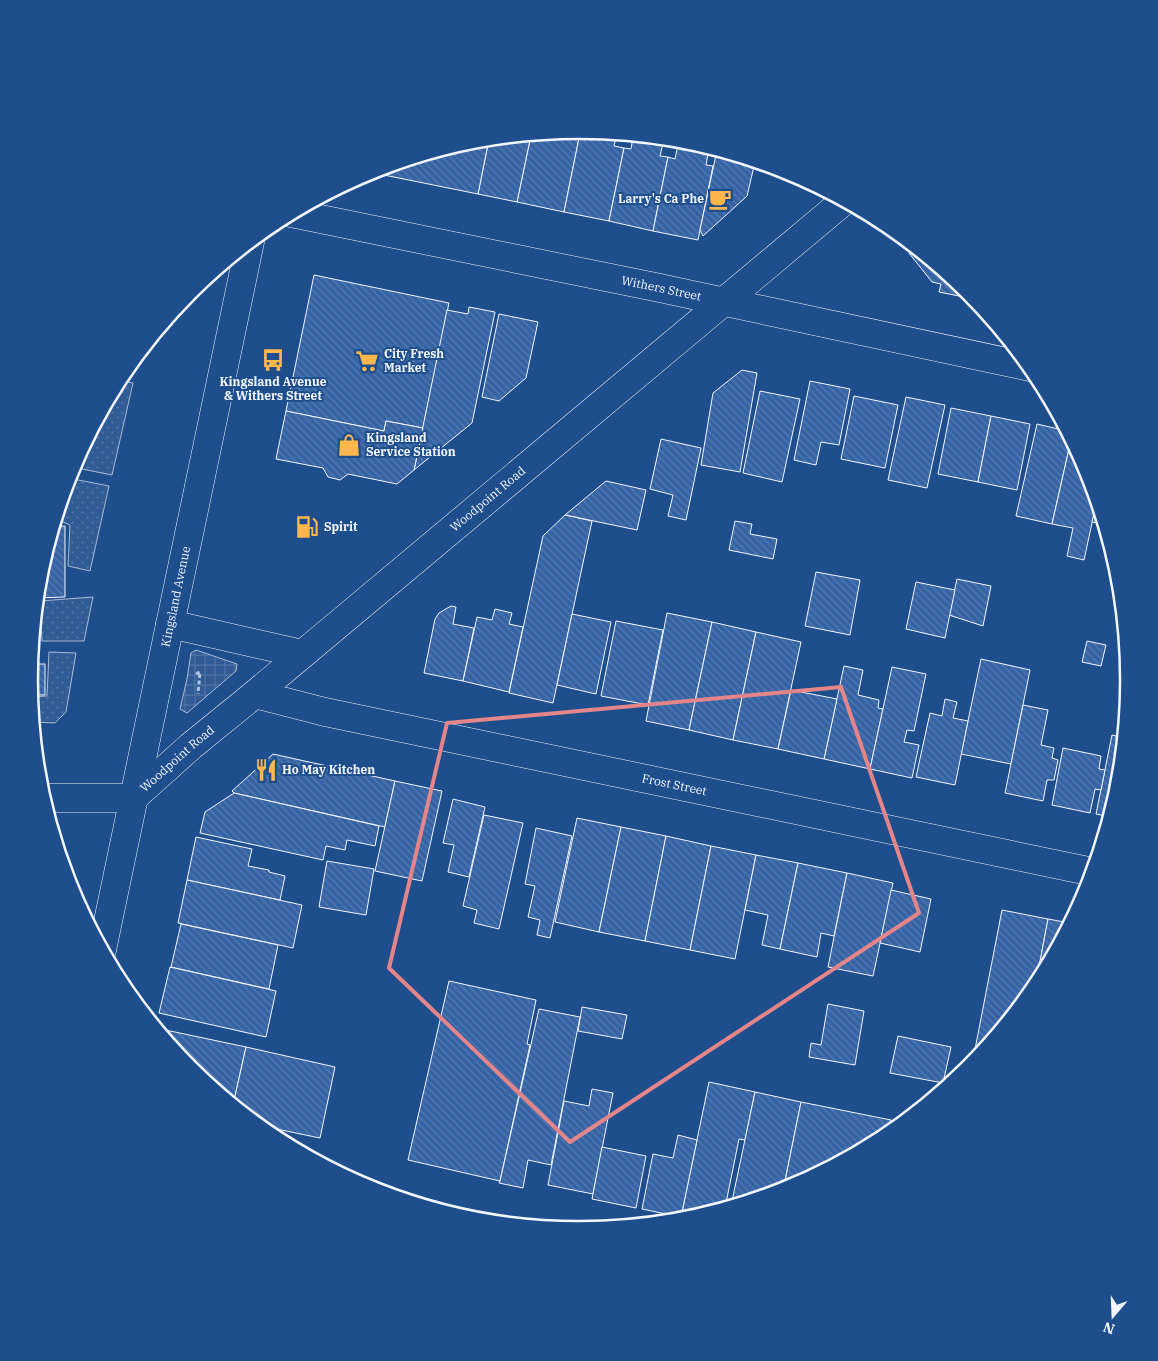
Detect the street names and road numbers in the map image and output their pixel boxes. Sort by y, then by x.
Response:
street label: Withers Street [620,272,703,304]
street label: Woodpoint Road [447,463,528,535]
street label: Kingsland Avenue [158,545,193,648]
street label: Woodpoint Road [137,722,217,795]
street label: Frost Street [641,770,708,798]

